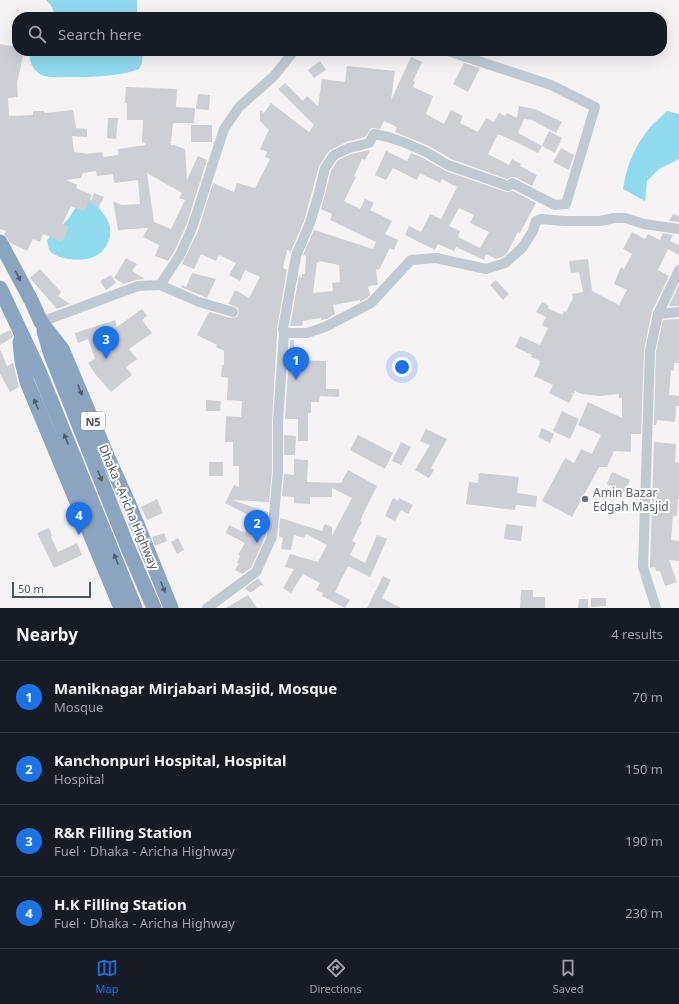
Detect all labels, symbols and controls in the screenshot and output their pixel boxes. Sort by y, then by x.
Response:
search box [12,12,667,56]
icon: search [26,23,48,45]
text: Search here [58,24,141,44]
one-way arrow [15,270,22,282]
pin: 3 [93,326,119,359]
pin: 1 [283,347,309,380]
your location [392,357,412,377]
one-way arrow [77,384,83,396]
one-way arrow [33,397,39,409]
road number: N5 [81,412,105,430]
one-way arrow [63,432,69,444]
street label: Dhaka - Aricha Highway [95,442,163,573]
one-way arrow [97,471,103,482]
place label: Amin Bazar Edgah Masjid [593,484,669,515]
marker: Amin Bazar Edgah Masjid [580,494,590,504]
pin: 4 [66,502,92,535]
pin: 2 [244,510,270,543]
one-way arrow [112,552,118,564]
scale bar [12,580,91,599]
text: 50 m [18,581,44,596]
one-way arrow [160,582,166,594]
text: Nearby [16,623,78,646]
text: 4 results [611,625,663,643]
text: Maniknagar Mirjabari Masjid, Mosque [54,678,337,698]
text: 1 [25,688,33,706]
text: 70 m [633,688,663,706]
text: Mosque [54,698,103,716]
text: Kanchonpuri Hospital, Hospital [54,750,286,770]
text: 2 [25,760,33,778]
text: 150 m [625,760,663,778]
text: Hospital [54,770,104,788]
text: R&R Filling Station [54,822,192,842]
text: 3 [25,832,33,850]
text: 190 m [625,832,663,850]
text: Fuel · Dhaka - Aricha Highway [54,842,235,860]
text: H.K Filling Station [54,894,187,914]
text: 4 [25,904,33,922]
text: 230 m [625,904,663,922]
text: Fuel · Dhaka - Aricha Highway [54,914,235,932]
tab: Map [96,957,118,996]
tab: Directions [309,957,362,996]
tab: Saved [553,957,583,996]

